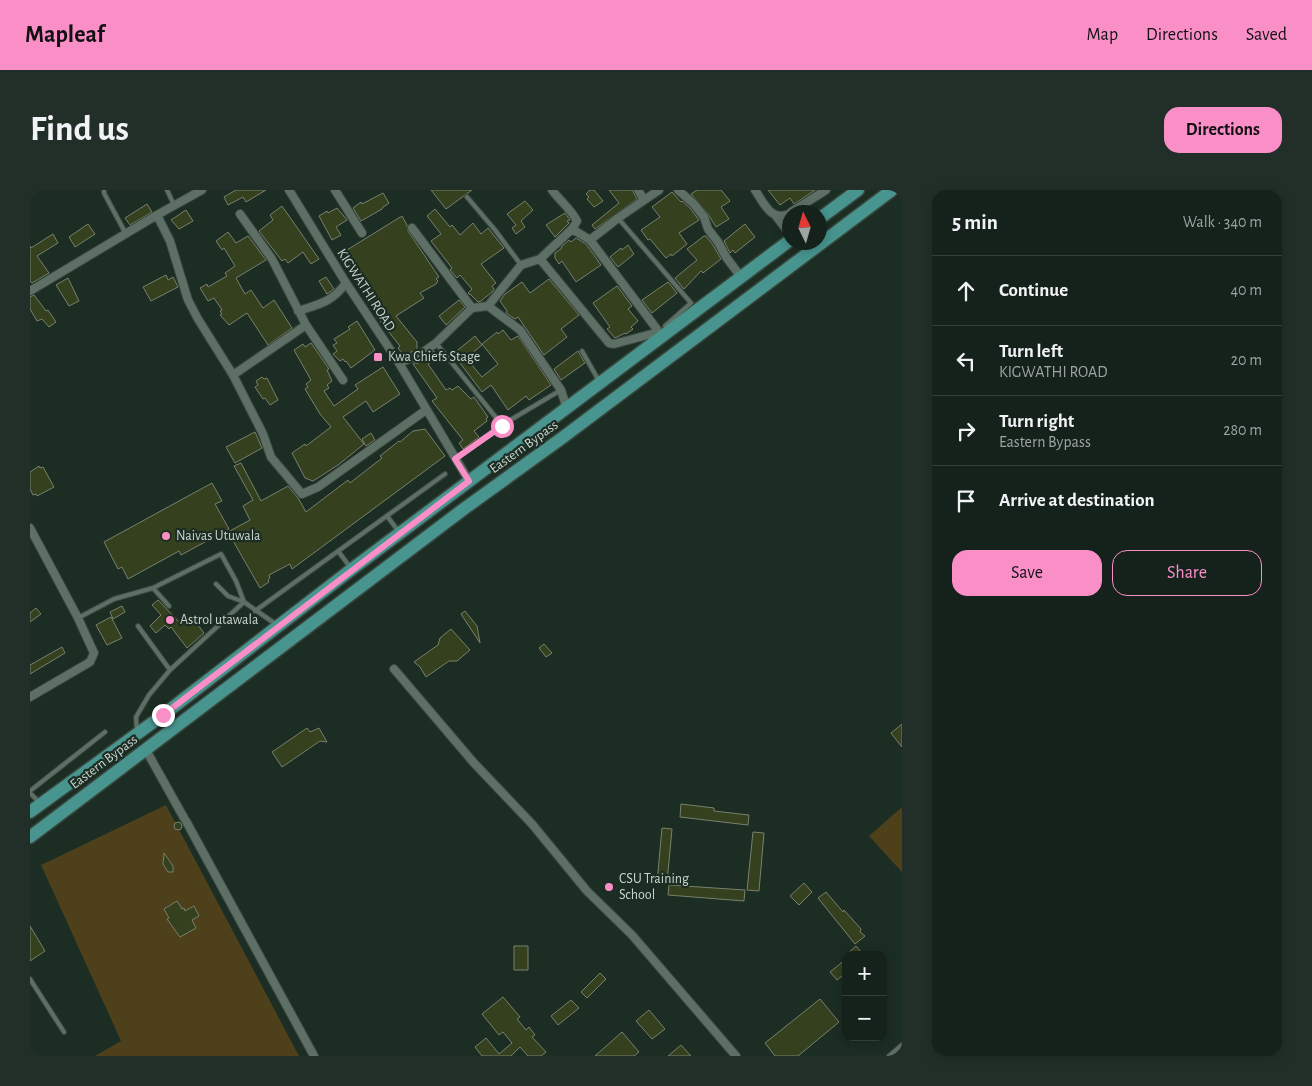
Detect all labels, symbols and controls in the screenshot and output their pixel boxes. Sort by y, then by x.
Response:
text: Mapleaf [25,23,105,47]
text: Map [1087,26,1118,44]
text: Directions [1146,26,1218,44]
text: Saved [1246,26,1287,44]
button: Directions [1164,107,1282,153]
text: Find us [30,112,129,147]
north arrow [782,205,827,250]
text: 5 min [952,212,998,233]
text: Walk · 340 m [1183,214,1262,230]
street label: KIGWATHI ROAD [334,246,398,334]
icon: ahead [952,277,980,305]
text: Continue [999,281,1068,300]
text: 40 m [1230,282,1262,298]
text: Turn left [999,342,1063,361]
icon: left [952,347,980,375]
place label: Kwa Chiefs Stage [388,350,480,364]
marker: Kwa Chiefs Stage [372,351,384,363]
text: 20 m [1231,352,1262,368]
text: KIGWATHI ROAD [999,364,1108,380]
text: Turn right [999,412,1074,431]
route start [491,415,514,438]
icon: right [952,417,980,445]
street label: Eastern Bypass [487,418,561,476]
text: 280 m [1223,422,1262,438]
text: Eastern Bypass [999,434,1091,450]
icon: arrive [952,487,980,515]
text: Arrive at destination [999,491,1155,510]
place label: Naivas Utuwala [176,529,261,543]
marker: Naivas Utuwala [160,530,172,542]
button: Save [952,550,1102,596]
button: Share [1112,550,1262,596]
place label: Astrol utawala [180,613,259,627]
marker: Astrol utawala [164,614,176,626]
route end [152,704,175,727]
street label: Eastern Bypass [68,732,140,792]
place label: CSU Training School [619,872,689,902]
marker: CSU Training School [603,881,615,893]
map controls [842,951,887,1041]
button: + [842,951,887,996]
button: − [842,996,887,1041]

